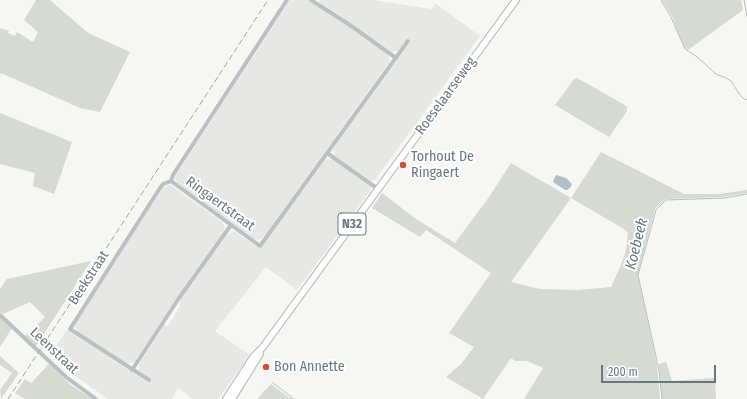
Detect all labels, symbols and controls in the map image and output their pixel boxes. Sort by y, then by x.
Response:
street label: Roeselaarseweg [412,54,480,138]
place label: Torhout De Ringaert [411,149,474,182]
marker: Torhout De Ringaert [398,160,408,170]
street label: Ringaertstraat [182,173,258,235]
road number: N32 [338,213,366,235]
water label: Koebeek [622,216,652,272]
street label: Beekstraat [65,248,113,308]
street label: Leenstraat [26,324,82,378]
scale bar [603,357,718,383]
place label: Bon Annette [274,359,345,375]
marker: Bon Annette [261,362,271,372]
text: 200 m [608,365,638,379]

